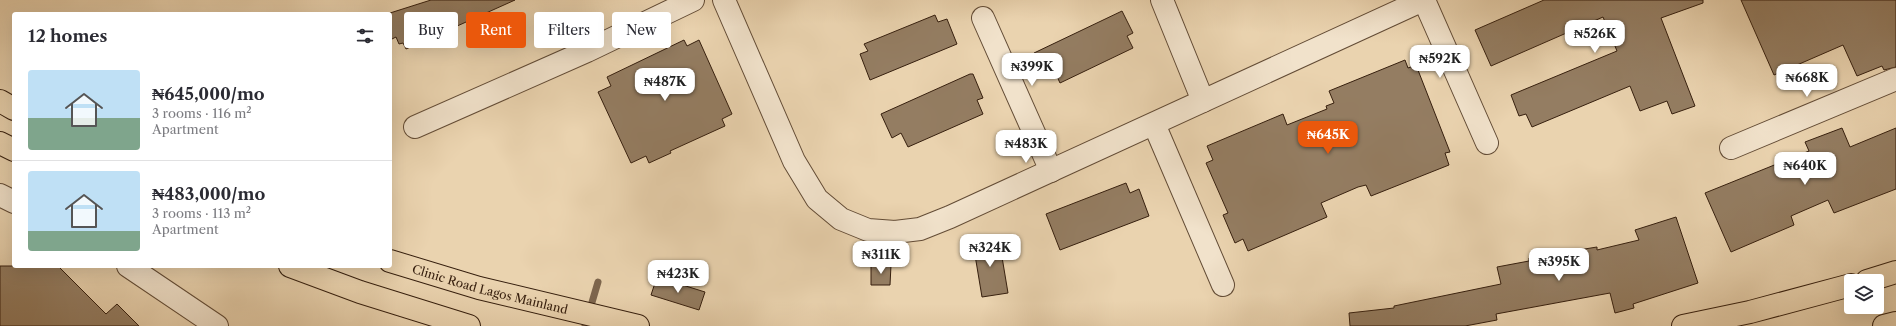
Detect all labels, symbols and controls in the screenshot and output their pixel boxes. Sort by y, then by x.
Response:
chip: Buy [404,12,458,48]
chip: Rent [466,12,526,48]
chip: Filters [534,12,604,48]
chip: New [612,12,671,48]
pin: ₦526K [1567,20,1623,54]
icon: filters [354,25,376,47]
text: ₦526K [1574,25,1616,41]
text: 12 homes [28,26,107,46]
pin: ₦592K [1412,45,1468,79]
text: ₦592K [1419,50,1461,66]
pin: ₦399K [1004,53,1060,87]
text: ₦399K [1011,58,1053,74]
pin: ₦668K [1779,64,1835,98]
pin: ₦487K [637,68,693,102]
text: ₦668K [1785,69,1829,85]
text: ₦487K [644,73,686,89]
text: ₦645,000/mo [152,84,265,104]
icon: home [60,86,108,134]
text: 3 rooms · 116 m² [152,105,252,121]
text: Apartment [152,121,219,137]
pin: ₦645K [1300,121,1356,155]
text: ₦645K [1307,126,1349,142]
pin: ₦483K [998,130,1054,164]
text: ₦483K [1005,135,1047,151]
pin: ₦640K [1777,152,1833,186]
text: ₦640K [1783,157,1827,173]
text: ₦483,000/mo [152,184,265,204]
icon: home [60,187,108,235]
text: 3 rooms · 113 m² [152,205,251,221]
text: Apartment [152,221,219,237]
pin: ₦324K [962,234,1018,268]
text: ₦324K [969,239,1011,255]
pin: ₦311K [853,241,909,275]
text: ₦311K [862,246,900,262]
pin: ₦395K [1531,248,1587,282]
text: ₦395K [1538,253,1580,269]
pin: ₦423K [650,260,706,294]
street label: Clinic Road Lagos Mainland [410,261,570,317]
text: ₦423K [657,265,699,281]
map controls [1844,274,1884,314]
button: layers [1844,274,1884,314]

